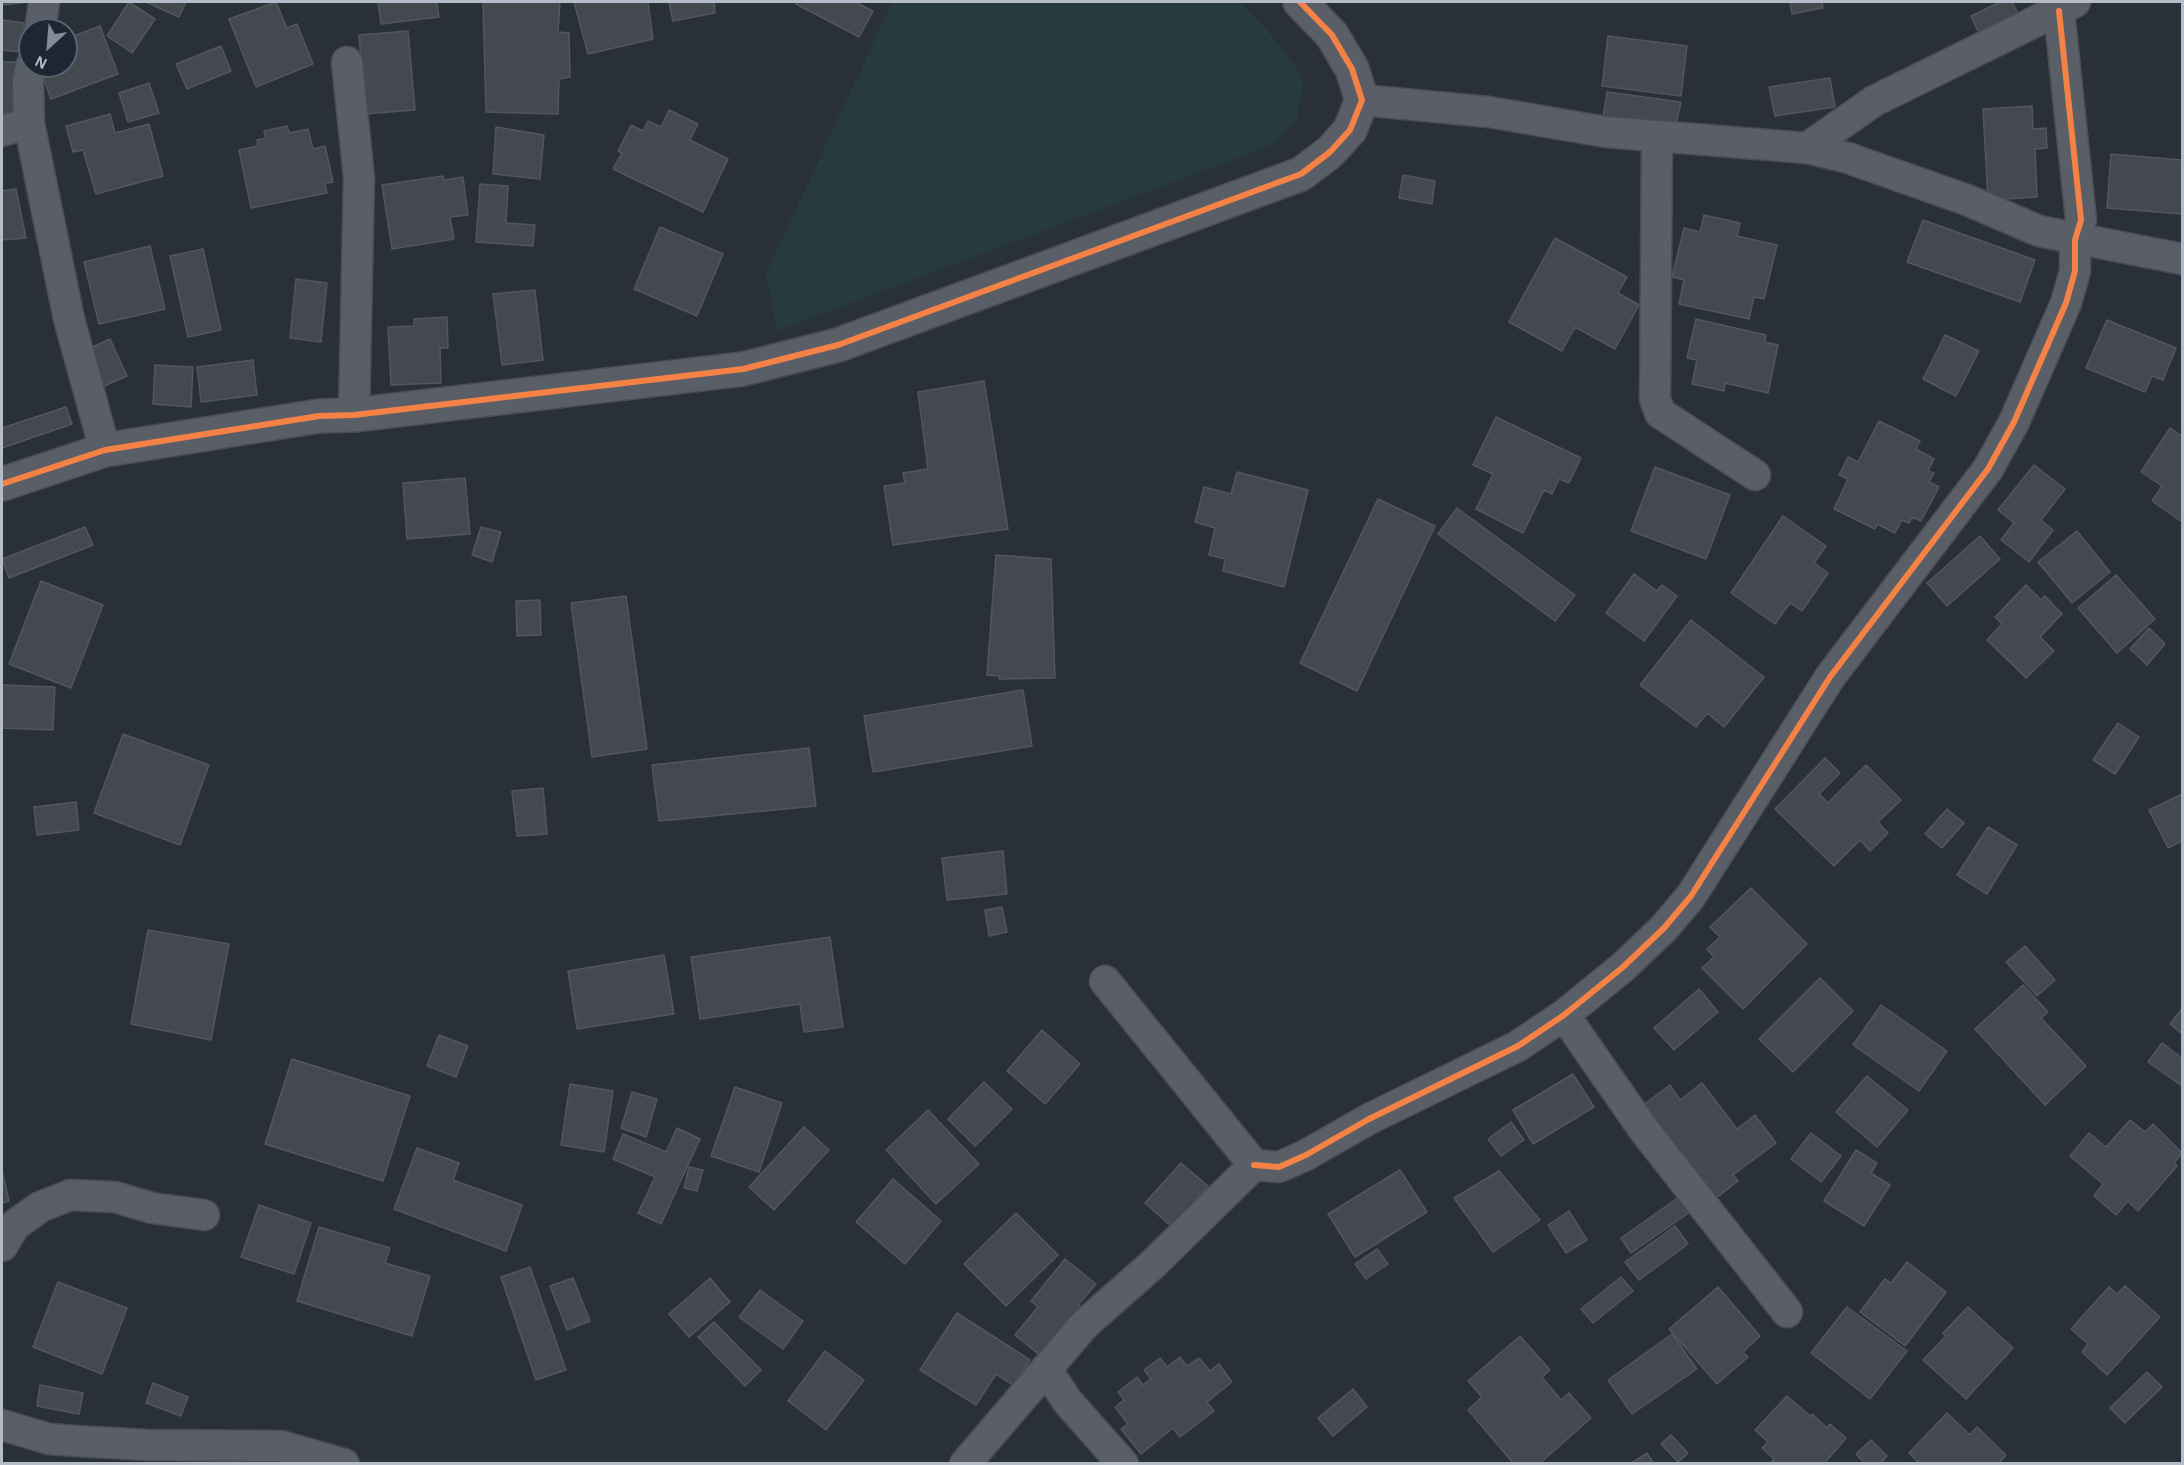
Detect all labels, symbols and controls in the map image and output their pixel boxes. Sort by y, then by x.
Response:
north arrow [18,18,78,78]
text: N [32,53,49,72]

